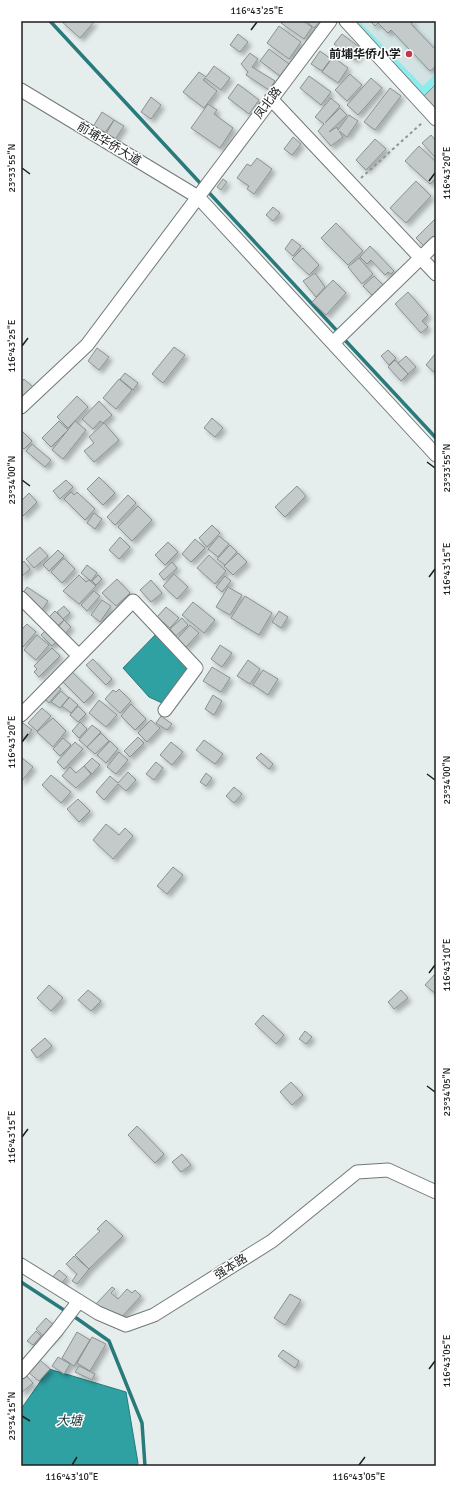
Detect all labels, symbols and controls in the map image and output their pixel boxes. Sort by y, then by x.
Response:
text: 116°43'25"E [230,5,284,17]
place label: 前埔华侨小学 [329,47,401,62]
marker: 前埔华侨小学 [404,49,414,59]
street label: 凤北路 [251,84,285,122]
street label: 前埔华侨大道 [74,119,144,169]
text: 23°33'55"N [6,144,18,192]
text: 116°43'20"E [441,146,453,200]
text: 116°43'25"E [6,319,18,373]
text: 23°33'55"N [441,444,453,492]
text: 23°34'00"N [6,456,18,504]
text: 116°43'15"E [441,542,453,596]
text: 116°43'20"E [6,715,18,769]
text: 23°34'00"N [441,756,453,804]
text: 116°43'10"E [441,938,453,992]
text: 23°34'05"N [441,1068,453,1116]
text: 116°43'15"E [6,1110,18,1164]
street label: 强本路 [212,1251,250,1283]
text: 116°43'05"E [441,1334,453,1388]
text: 23°34'15"N [6,1392,18,1440]
water label: 大塘 [56,1413,84,1429]
text: 116°43'10"E [45,1471,99,1483]
text: 116°43'05"E [332,1471,386,1483]

